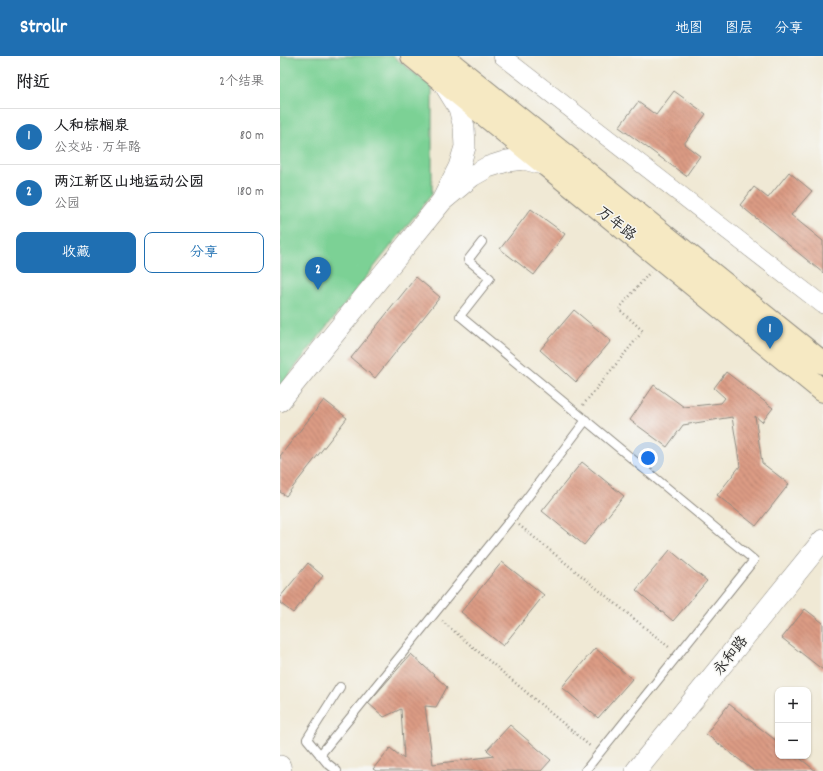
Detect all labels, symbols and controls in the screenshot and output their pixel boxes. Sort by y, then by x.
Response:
text: Strollr [20,15,67,42]
text: 地图 [675,19,703,39]
text: 图层 [725,19,753,39]
text: 分享 [775,19,803,39]
text: 附近 [16,72,50,96]
text: 2个结果 [219,73,264,92]
text: 人和棕榈泉 [54,116,129,138]
text: 1 [28,127,30,146]
text: 80 m [240,127,264,146]
text: 公交站 · 万年路 [54,139,141,158]
text: 两江新区山地运动公园 [54,172,204,194]
text: 2 [26,183,32,202]
text: 180 m [237,183,264,202]
text: 公园 [54,195,80,214]
street label: 万年路 [591,202,640,247]
button: 收藏 [16,232,136,273]
button: 分享 [144,232,264,273]
pin: 2 [305,257,331,290]
pin: 1 [757,316,783,349]
your location [638,448,658,468]
street label: 永和路 [709,632,754,681]
map controls [775,687,811,759]
button: + [775,687,811,723]
button: − [775,723,811,759]

